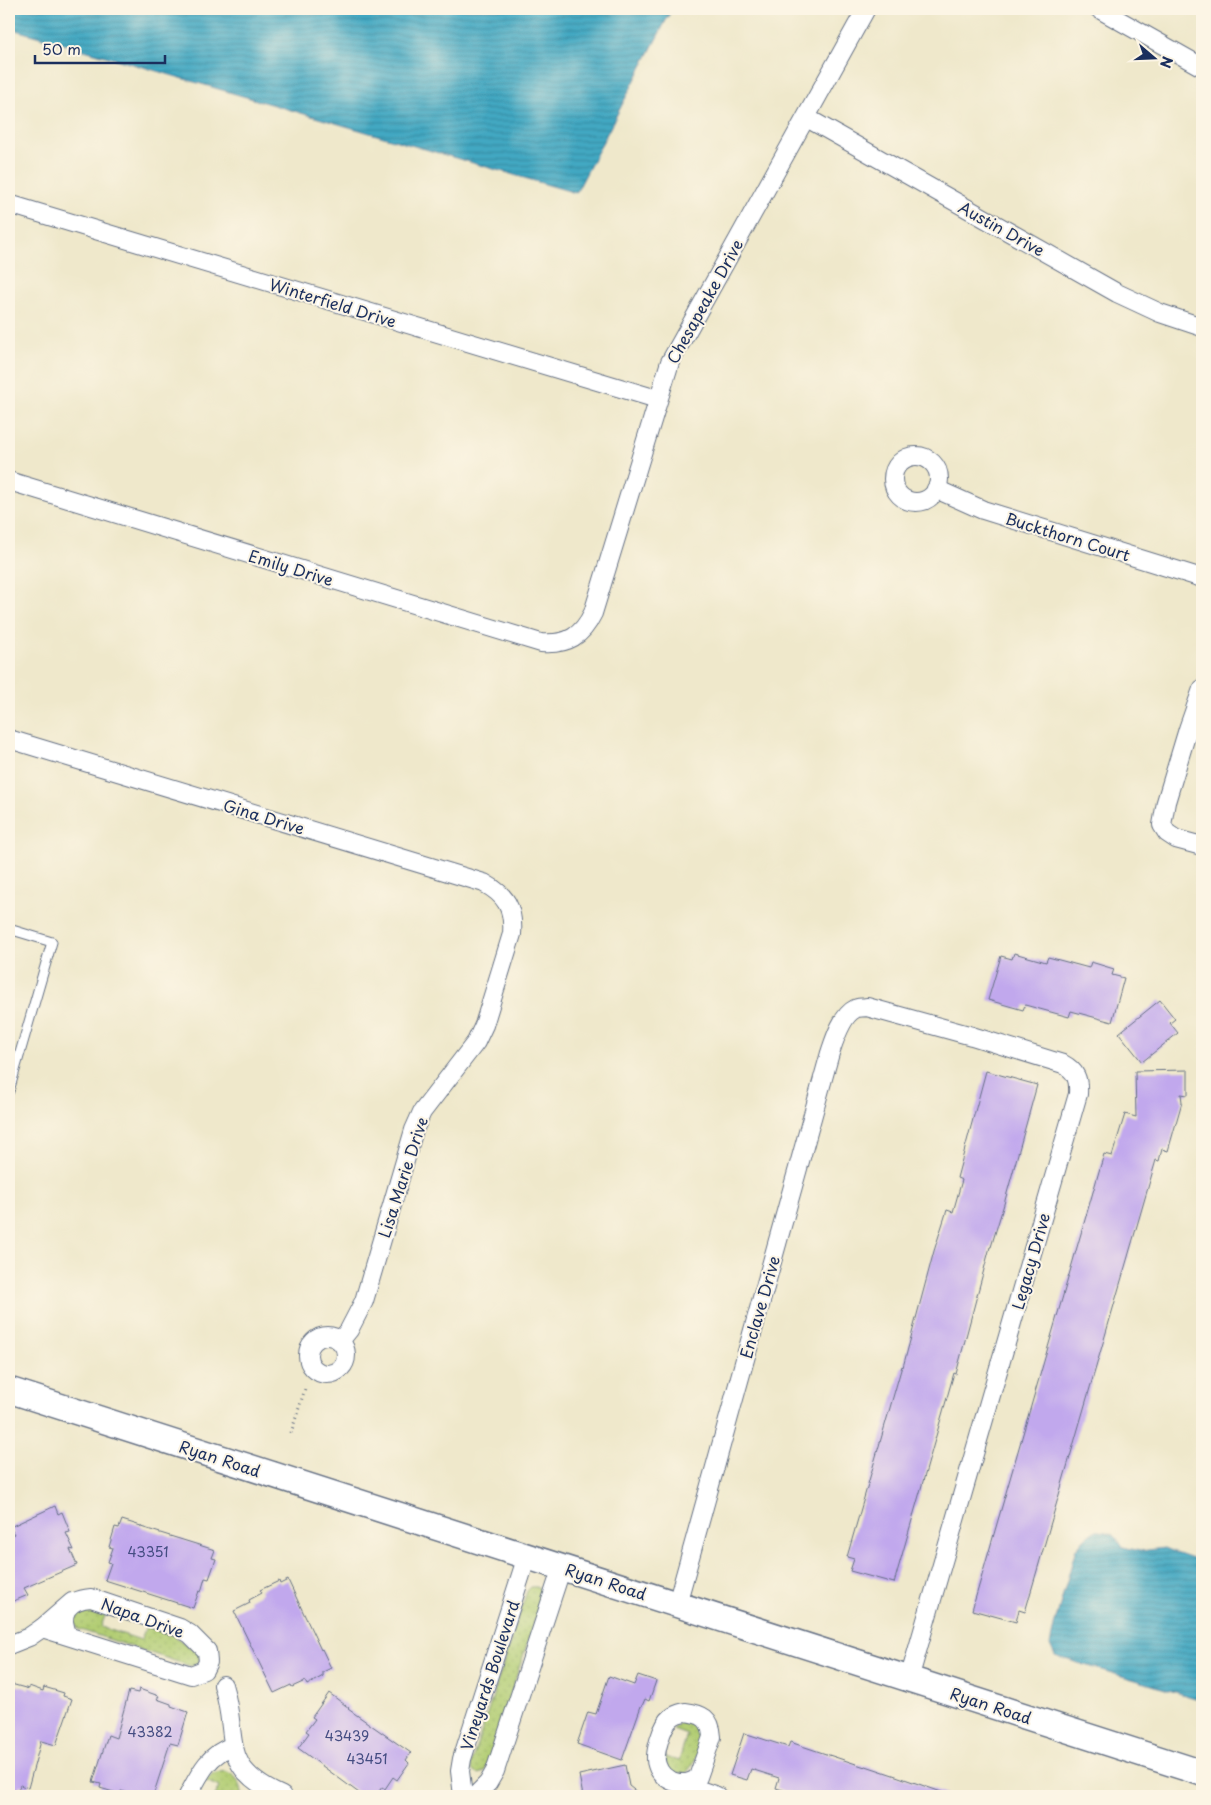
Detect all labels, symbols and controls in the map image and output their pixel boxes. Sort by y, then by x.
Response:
scale bar [35,32,165,64]
north arrow [1128,32,1178,82]
text: 50 m [42,37,81,60]
text: N [1155,54,1178,71]
street label: Austin Drive [955,194,1049,262]
street label: Chesapeake Drive [660,234,748,368]
street label: Winterfield Drive [267,271,399,333]
street label: Buckthorn Court [1003,506,1134,567]
street label: Emily Drive [246,543,336,591]
street label: Gina Drive [220,792,308,840]
street label: Lisa Marie Drive [371,1113,433,1241]
street label: Legacy Drive [1005,1210,1055,1312]
street label: Enclave Drive [733,1253,785,1361]
street label: Ryan Road [176,1434,264,1482]
house number: 43351 [127,1541,169,1562]
street label: Ryan Road [562,1557,650,1605]
street label: Napa Drive [98,1591,188,1643]
street label: Vineyards Boulevard [453,1597,525,1753]
street label: Ryan Road [947,1681,1035,1729]
house number: 43382 [128,1721,172,1742]
house number: 43439 [325,1725,369,1746]
house number: 43451 [346,1748,388,1769]

